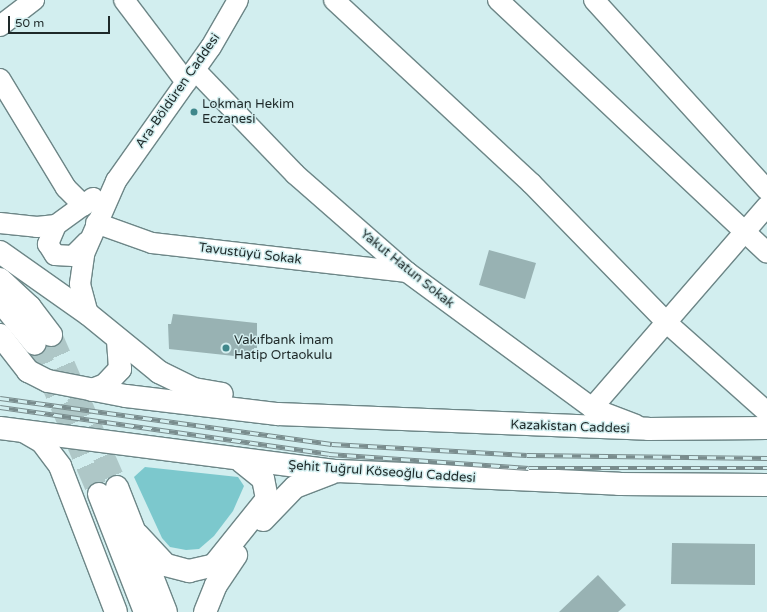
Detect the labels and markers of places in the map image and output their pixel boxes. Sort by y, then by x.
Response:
place label: Lokman Hekim Eczanesi [202,97,294,128]
marker: Lokman Hekim Eczanesi [189,107,199,117]
place label: Vakıfbank İmam Hatip Ortaokulu [234,333,334,364]
marker: Vakıfbank İmam Hatip Ortaokulu [221,343,231,353]

